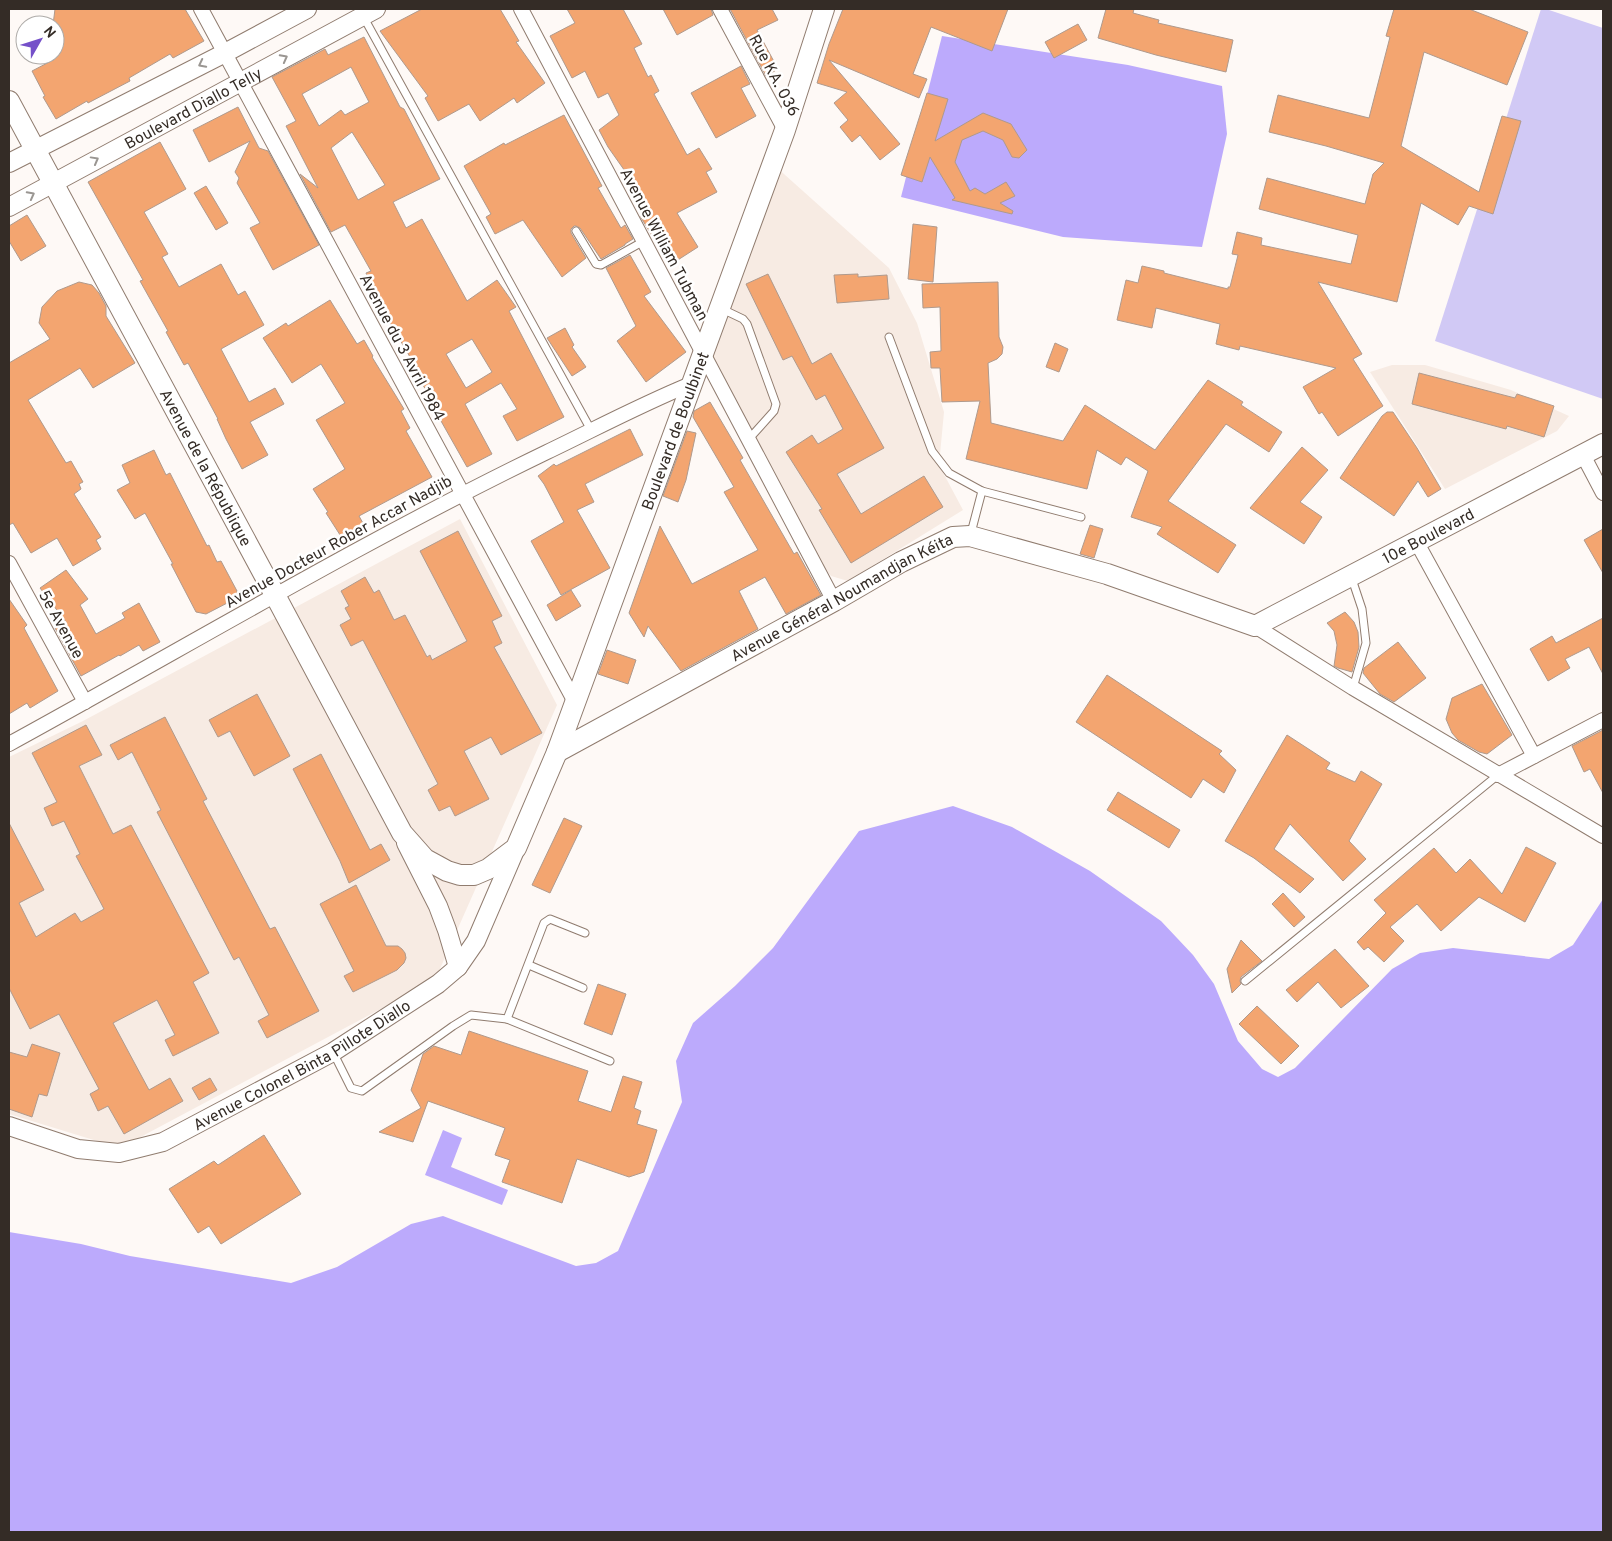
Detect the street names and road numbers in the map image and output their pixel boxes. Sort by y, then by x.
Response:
street label: Rue KA. 036 [743,32,803,120]
street label: Boulevard Diallo Telly [122,64,266,155]
street label: Avenue William Tubman [614,165,712,325]
street label: Avenue du 3 Avril 1984 [354,271,448,425]
street label: Boulevard de Boulbinet [638,349,715,513]
street label: Avenue de la République [154,386,255,550]
street label: Avenue Docteur Rober Accar Nadjib [222,472,456,614]
street label: 10e Boulevard [1380,505,1478,570]
street label: Avenue Général Noumandjan Kéita [728,530,957,667]
street label: 5e Avenue [33,587,87,663]
street label: Avenue Colonel Binta Pillote Diallo [190,996,415,1136]

